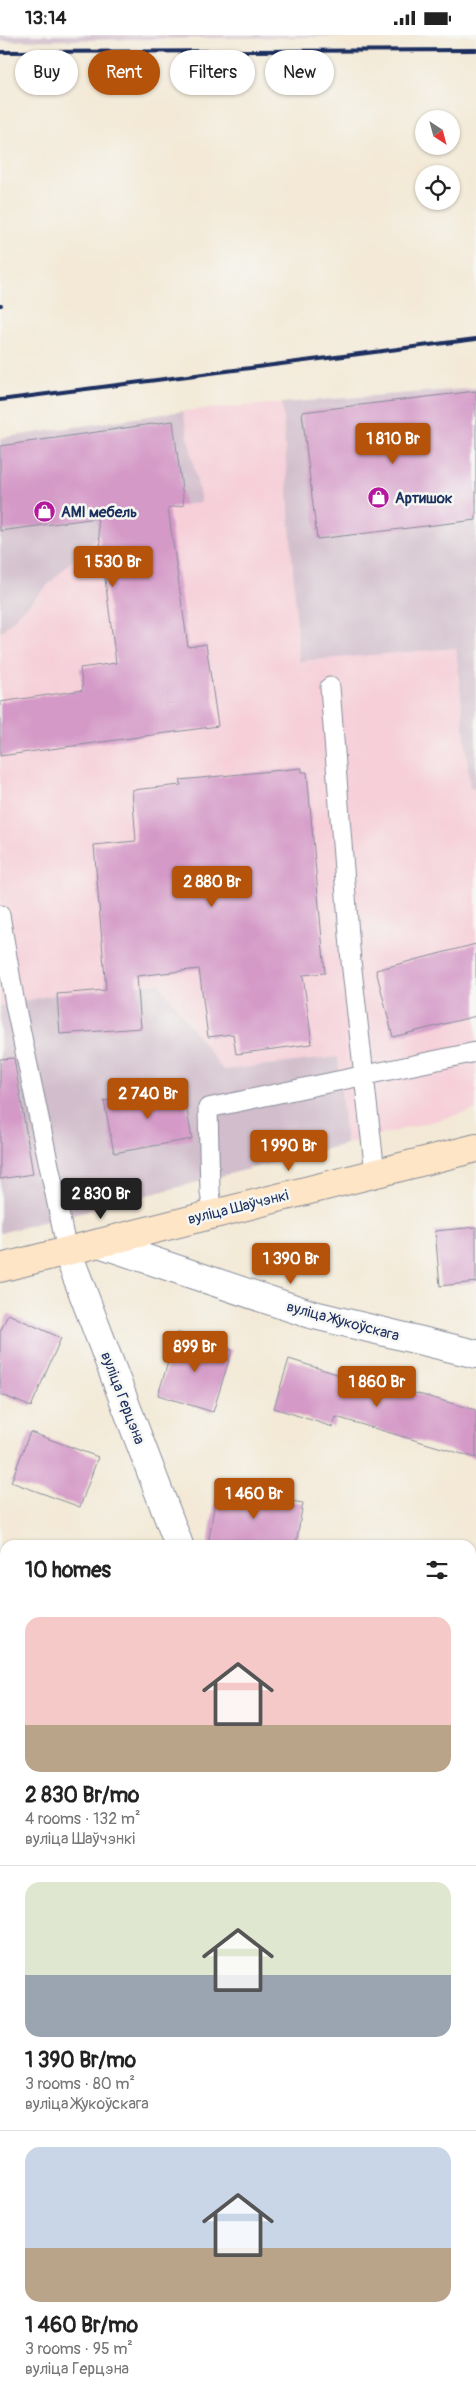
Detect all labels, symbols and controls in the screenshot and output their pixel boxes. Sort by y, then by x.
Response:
text: 13:14 [25,6,67,30]
chip: Buy [15,50,78,95]
chip: Rent [88,50,160,95]
chip: Filters [170,50,255,95]
chip: New [265,50,334,95]
north arrow [415,110,460,155]
map controls [415,110,460,210]
button: locate [415,165,460,210]
pin: 1 810 Br [341,423,445,465]
text: 1 810 Br [366,429,420,449]
shop icon: Артишок [367,486,391,510]
place label: Артишок [395,489,453,508]
shop icon: AMI мебель [33,500,57,524]
place label: AMI мебель [61,503,137,522]
pin: 1 530 Br [61,545,165,588]
text: 1 530 Br [85,552,141,572]
pin: 2 880 Br [160,865,264,908]
text: 2 880 Br [183,872,241,892]
pin: 2 740 Br [96,1077,200,1120]
text: 2 740 Br [118,1084,178,1104]
pin: 1 990 Br [237,1129,341,1172]
text: 1 990 Br [261,1136,317,1156]
pin: 2 830 Br [49,1177,153,1220]
text: 2 830 Br [72,1184,130,1204]
street label: вуліца Шаўчэнкі [186,1186,291,1229]
pin: 1 390 Br [239,1243,343,1285]
text: 1 390 Br [263,1249,319,1269]
street label: вуліца Жукоўскага [284,1297,401,1346]
pin: 899 Br [154,1331,236,1373]
text: 899 Br [174,1337,216,1357]
street label: вуліца Герцэна [96,1349,149,1447]
pin: 1 860 Br [325,1365,429,1408]
text: 1 860 Br [349,1372,405,1392]
pin: 1 460 Br [202,1477,306,1520]
text: 1 460 Br [225,1484,283,1504]
icon: filters [423,1556,451,1584]
text: 10 homes [25,1557,111,1584]
icon: home [193,1649,283,1739]
text: 2 830 Br/mo [25,1782,139,1809]
text: 4 rooms · 132 m² [25,1809,140,1829]
text: вуліца Шаўчэнкі [25,1829,135,1849]
icon: home [193,1915,283,2005]
text: 1 390 Br/mo [25,2047,136,2074]
text: 3 rooms · 80 m² [25,2074,135,2094]
text: вуліца Жукоўскага [25,2094,149,2114]
icon: home [193,2180,283,2270]
text: 1 460 Br/mo [25,2312,138,2339]
text: 3 rooms · 95 m² [25,2339,133,2359]
text: вуліца Герцэна [25,2359,129,2379]

